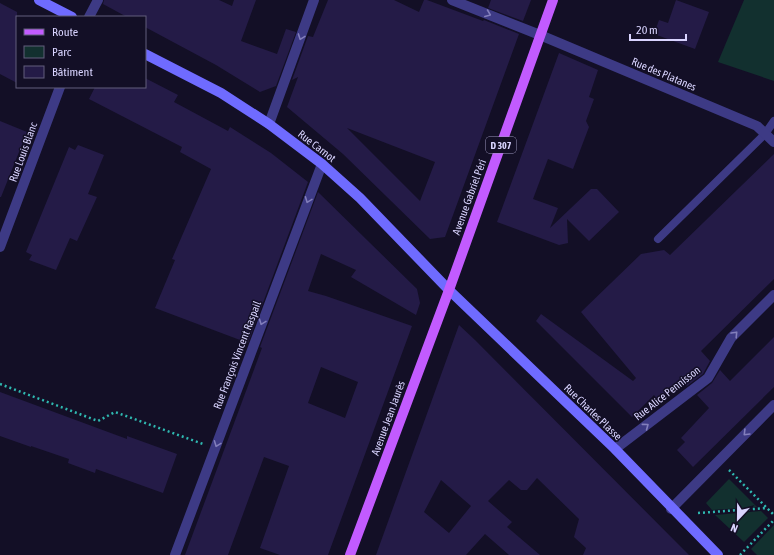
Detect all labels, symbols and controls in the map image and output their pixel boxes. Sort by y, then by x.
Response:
one-way arrow [484,10,491,18]
legend [16,16,146,88]
scale bar [630,16,686,42]
text: 20 m [636,23,658,37]
text: Route [52,25,78,39]
one-way arrow [297,33,305,40]
text: Parc [52,45,72,59]
street label: Rue des Platanes [630,55,698,93]
text: Bâtiment [52,65,93,79]
street label: Rue Louis Blanc [7,120,40,183]
street label: Rue Carnot [296,128,338,164]
road number: D 307 [486,137,516,153]
street label: Avenue Gabriel Péri [450,158,488,236]
one-way arrow [304,197,313,204]
street label: Rue François Vincent Raspail [211,299,263,411]
one-way arrow [259,318,267,325]
one-way arrow [730,331,738,339]
street label: Rue Alice Pennisson [632,364,702,422]
street label: Avenue Jean Jaurès [369,379,407,457]
street label: Rue Charles Plasse [562,382,624,442]
one-way arrow [641,423,648,430]
one-way arrow [744,428,751,436]
one-way arrow [213,440,221,447]
north arrow [718,499,758,539]
text: N [729,521,740,535]

